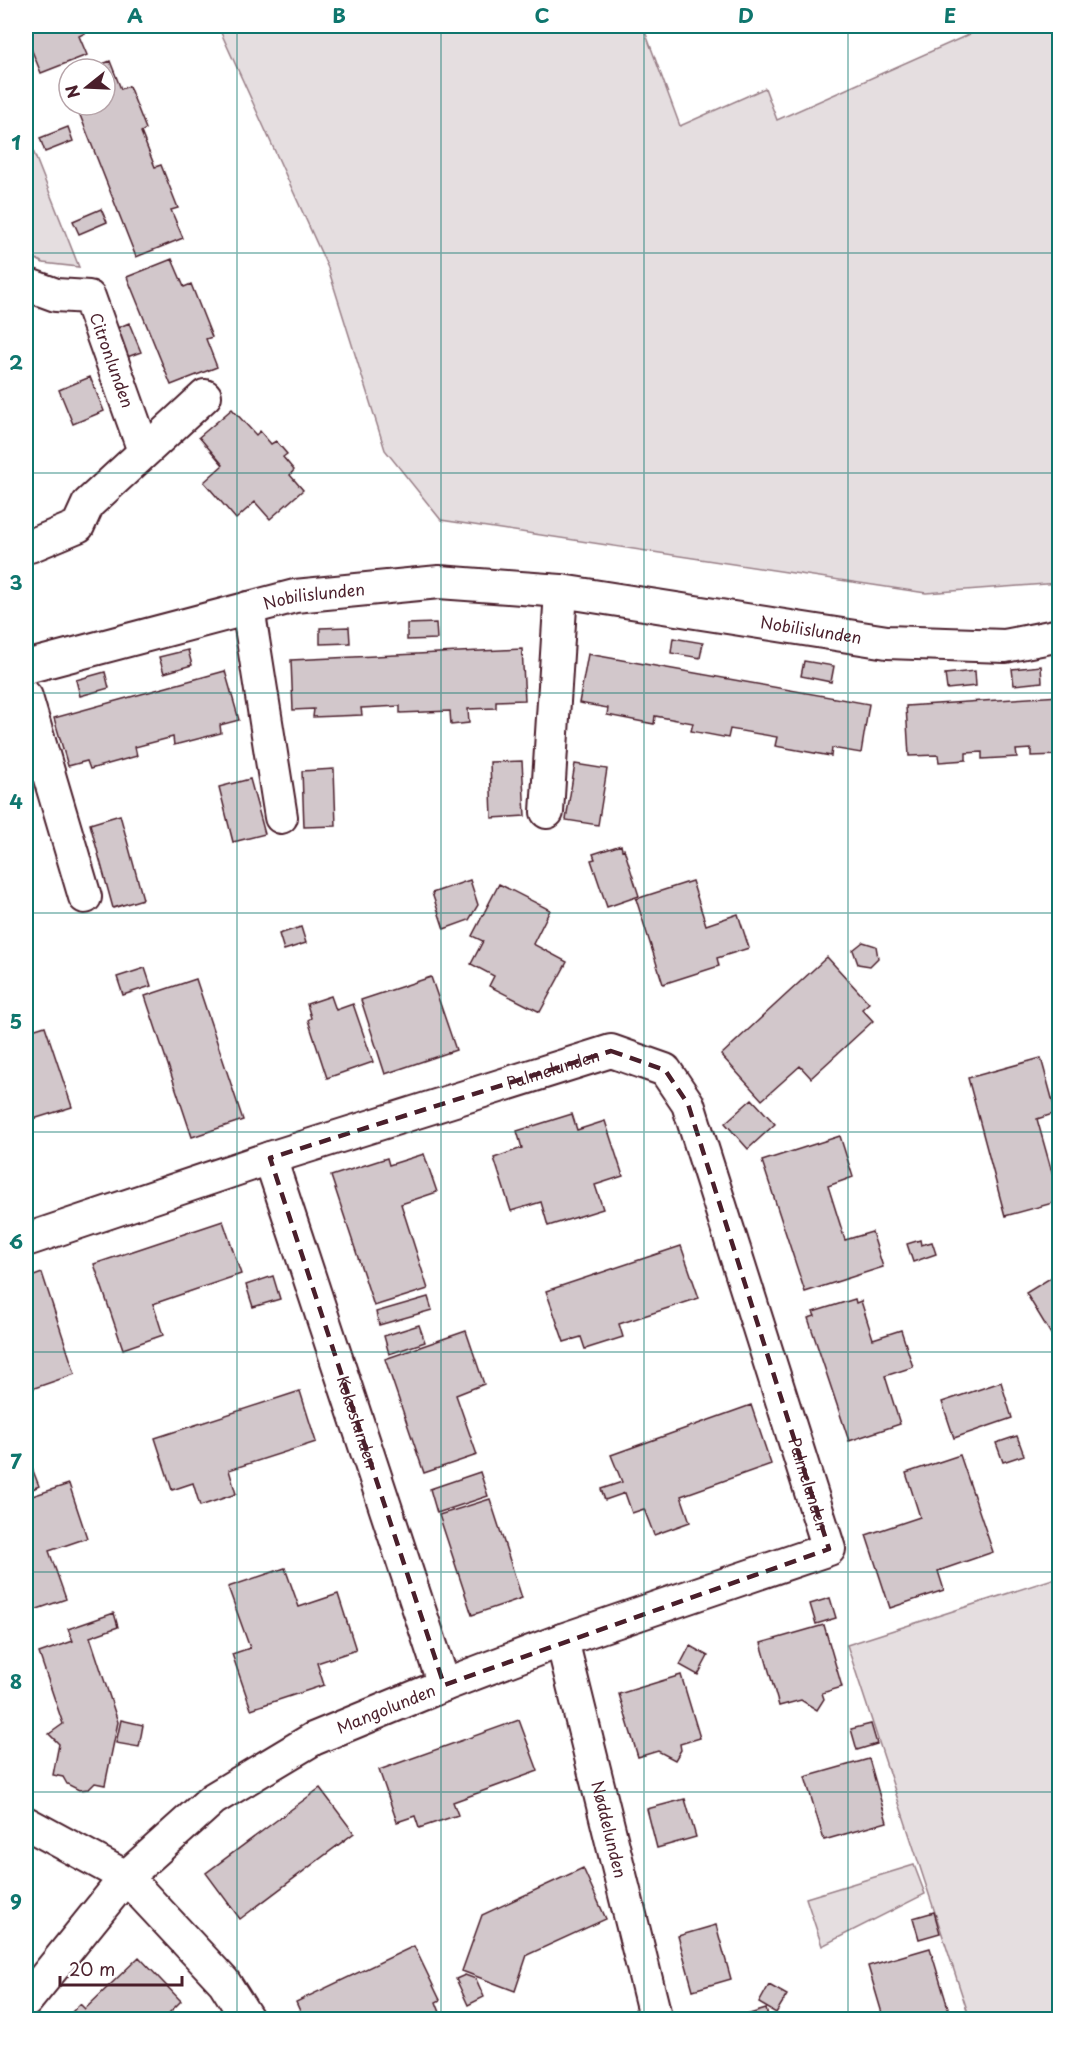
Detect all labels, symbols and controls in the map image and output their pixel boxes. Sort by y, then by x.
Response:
text: A [127,0,143,30]
text: B [332,0,346,30]
text: C [534,0,550,30]
text: D [738,0,754,30]
text: E [944,0,956,30]
north arrow [57,57,117,117]
text: N [58,82,85,102]
text: 1 [11,127,21,157]
street label: Citronlunden [84,309,141,411]
text: 2 [9,347,23,377]
text: 3 [9,567,23,597]
street label: Nobilislunden [260,576,366,615]
street label: Nobilislunden [758,609,863,649]
text: 4 [9,786,23,816]
text: 5 [10,1006,22,1036]
street label: Palmelunden [503,1042,602,1094]
text: 6 [9,1226,23,1256]
street label: Kokoslunden [332,1372,385,1471]
street label: Palmelunden [783,1434,835,1534]
text: 7 [10,1446,22,1476]
text: 8 [10,1666,22,1696]
street label: Mangolunden [333,1677,439,1739]
street label: Nøddelunden [586,1778,633,1880]
text: 9 [10,1886,22,1916]
scale bar [60,1949,182,1987]
text: 20 m [69,1955,115,1982]

